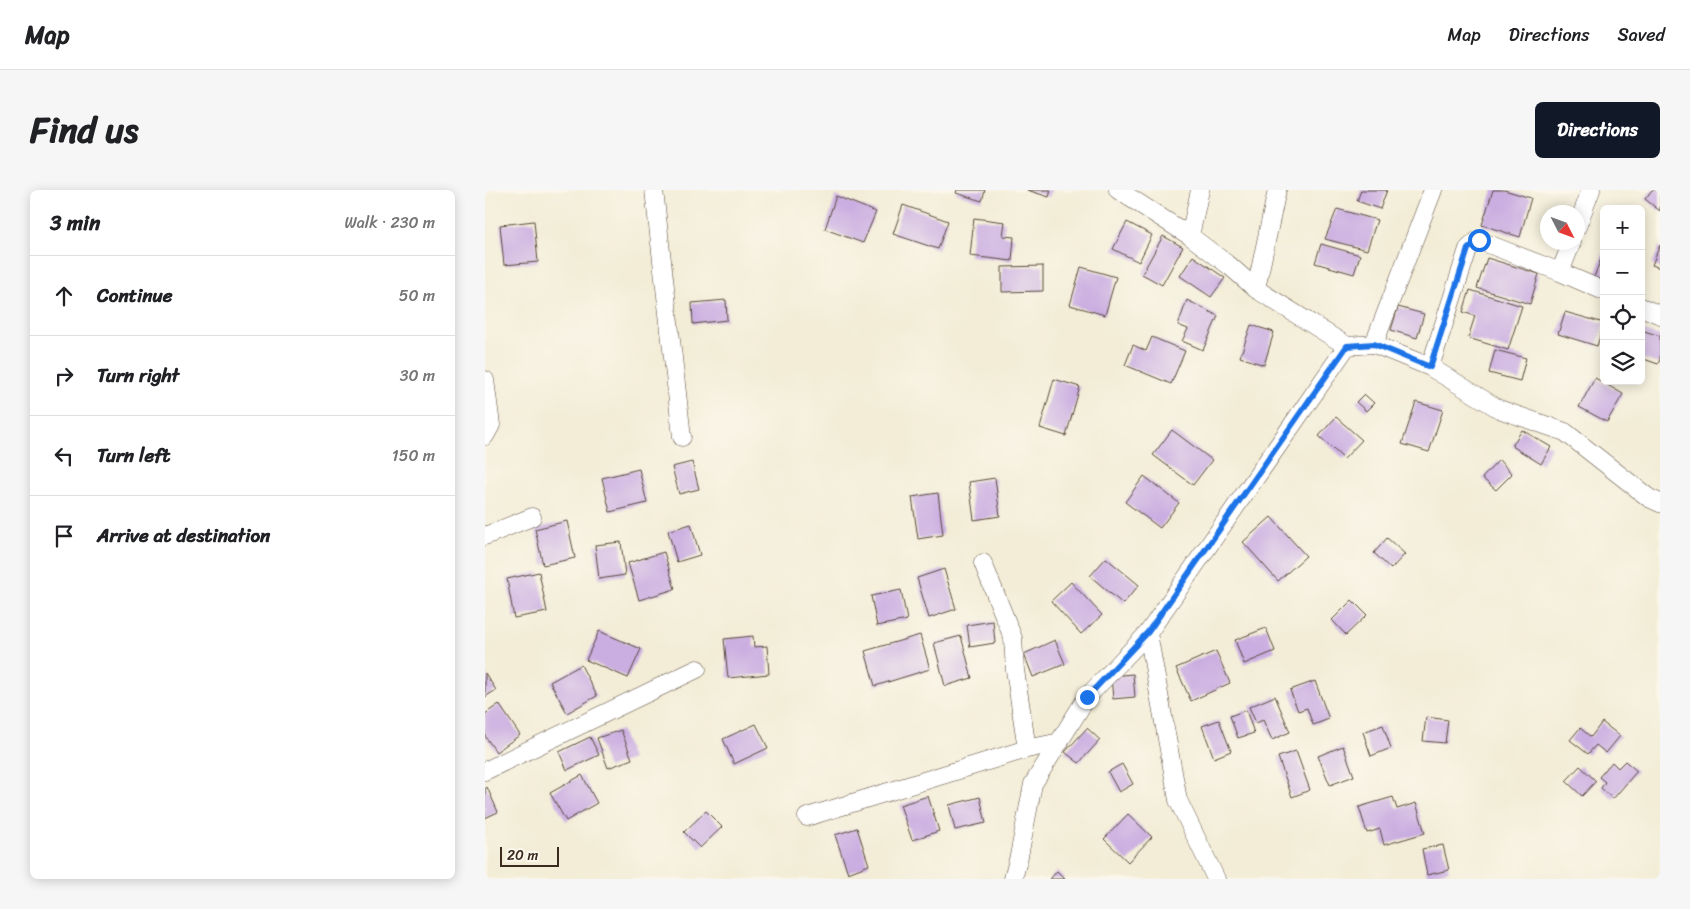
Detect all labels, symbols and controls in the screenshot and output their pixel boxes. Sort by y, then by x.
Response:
text: Map [25,14,69,56]
text: Map [1448,19,1481,51]
text: Directions [1509,19,1590,51]
text: Saved [1618,19,1665,51]
text: Find us [30,99,138,161]
button: Directions [1535,102,1660,158]
text: 3 min [50,204,100,242]
north arrow [1540,205,1585,250]
map controls [1600,205,1645,385]
button: + [1600,205,1645,250]
text: Walk · 230 m [344,208,435,237]
route start [1468,229,1491,252]
button: − [1600,250,1645,295]
text: Continue [97,279,173,312]
text: 50 m [399,281,435,310]
icon: ahead [50,282,78,310]
button: locate [1600,295,1645,340]
button: layers [1600,340,1645,385]
text: Turn right [97,359,179,392]
text: 30 m [400,361,435,390]
icon: right [50,362,78,390]
text: Turn left [97,439,170,472]
text: 150 m [392,441,435,470]
icon: left [50,442,78,470]
text: Arrive at destination [97,519,270,552]
icon: arrive [50,522,78,550]
route end [1076,686,1099,709]
text: 20 m [507,843,538,868]
scale bar [500,844,559,867]

